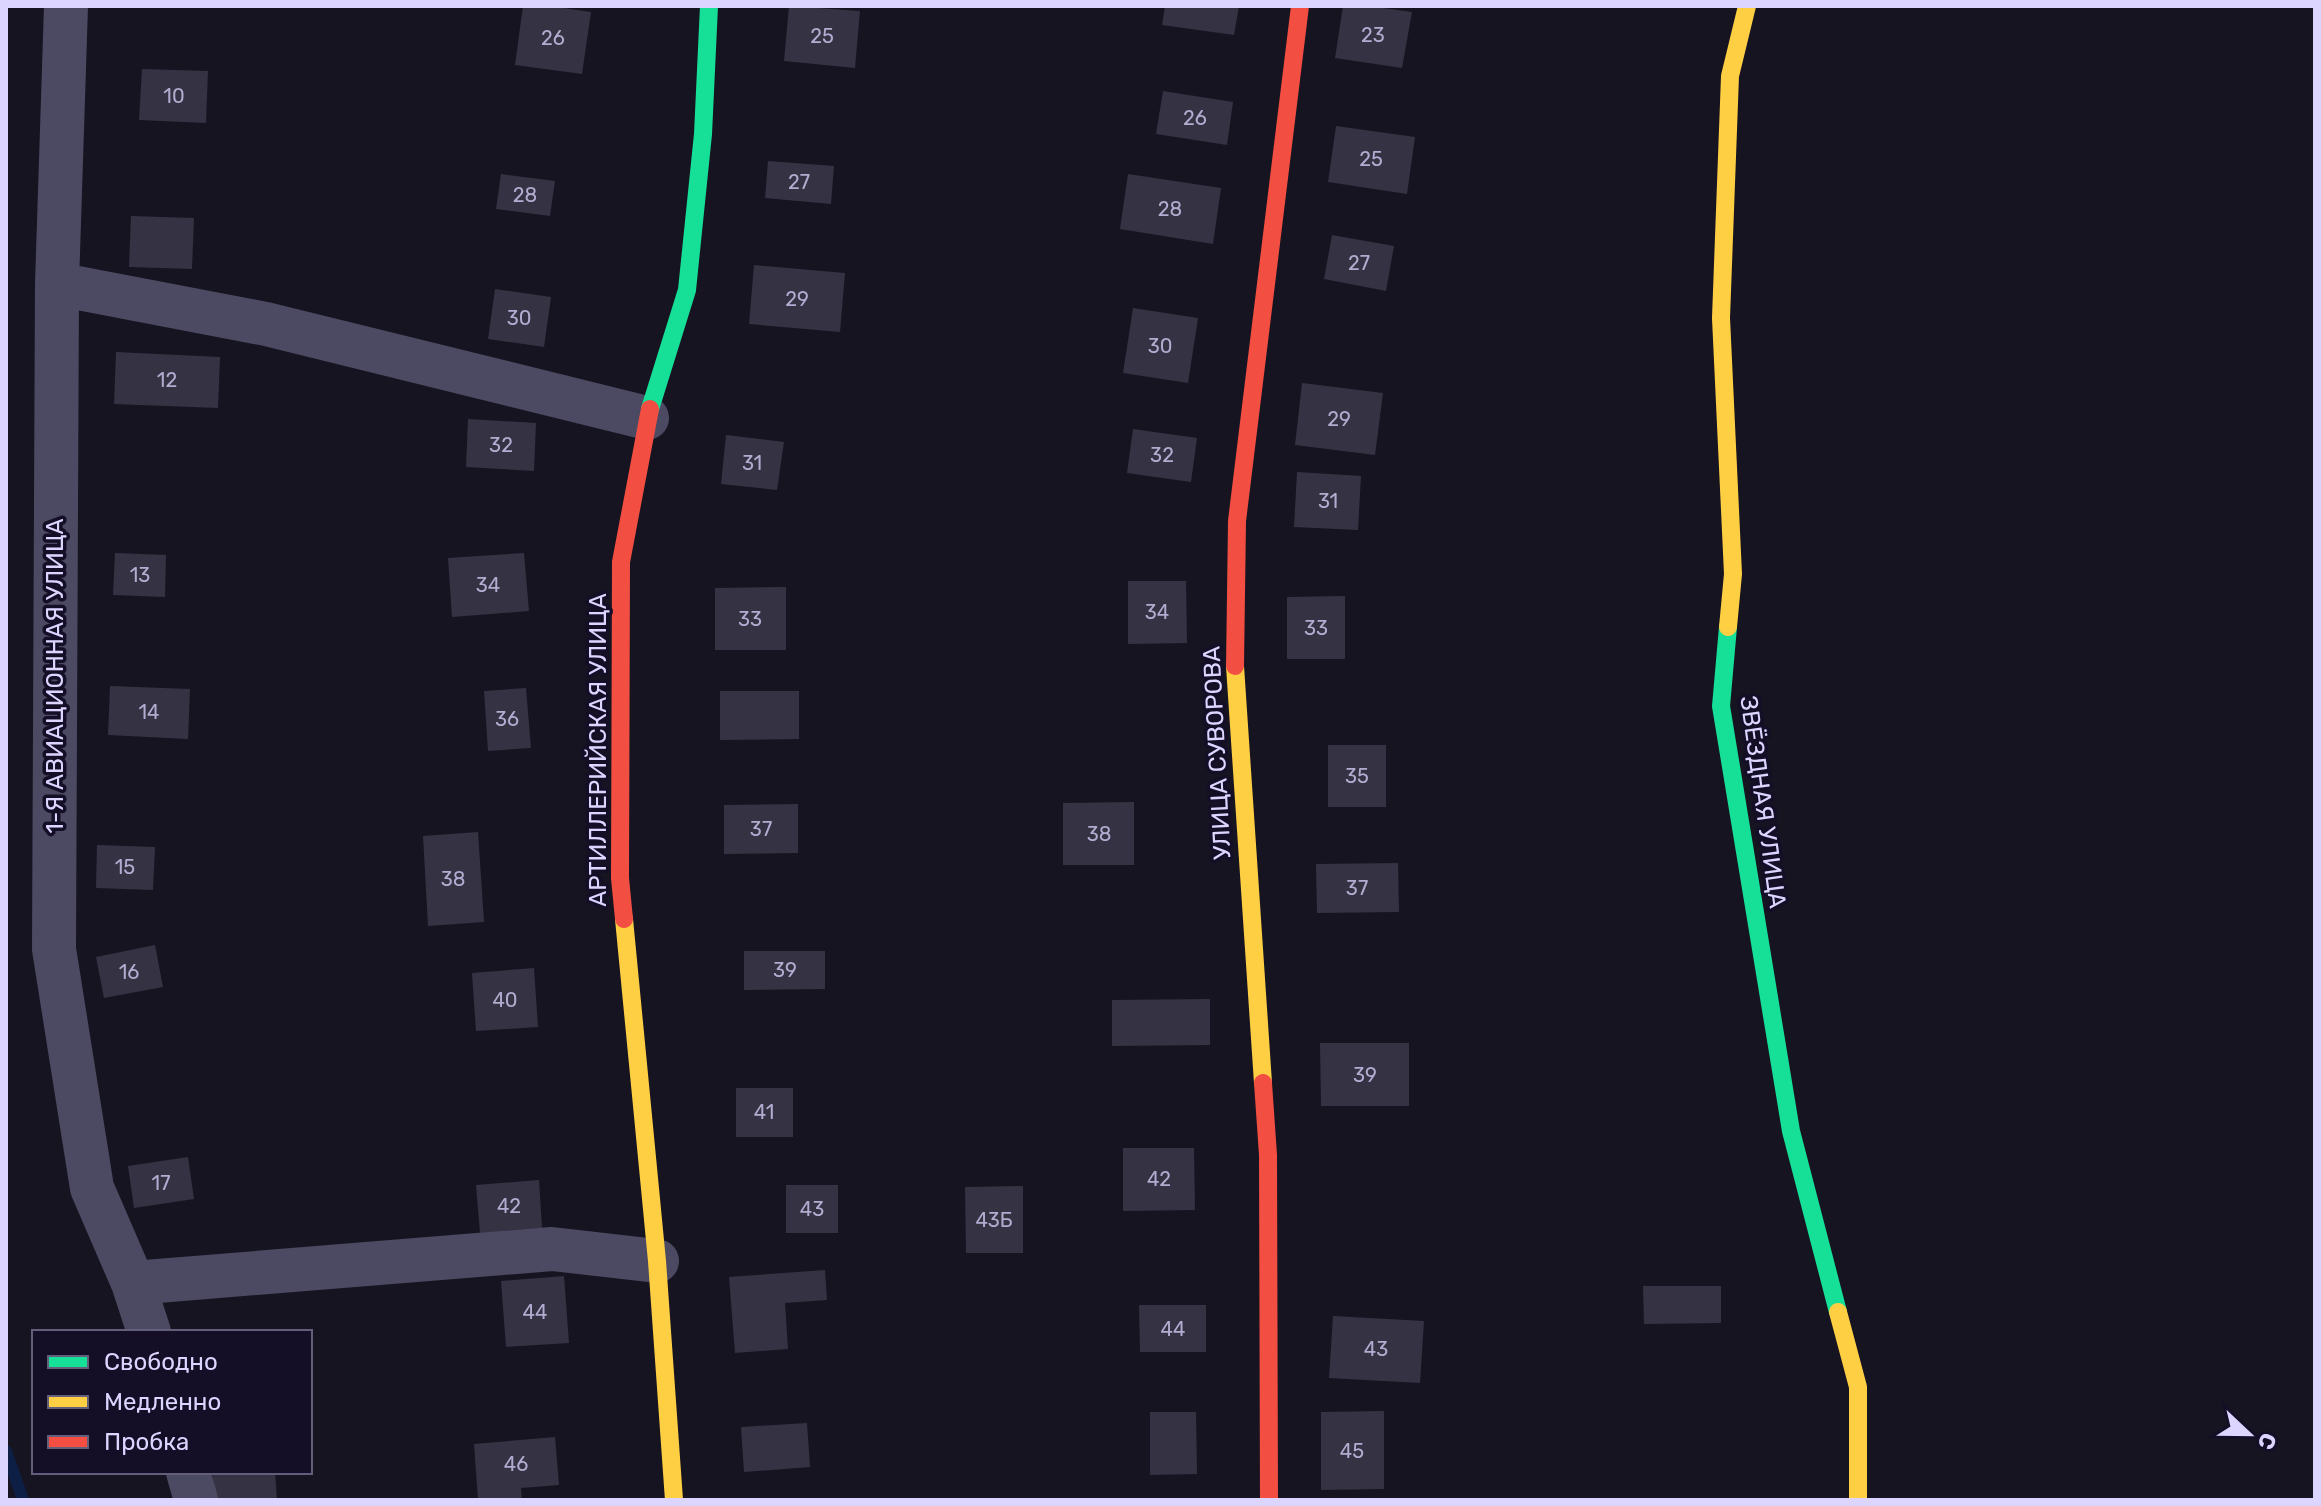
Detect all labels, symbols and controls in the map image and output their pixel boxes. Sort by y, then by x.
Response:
house number: 23 [1361,23,1385,47]
house number: 25 [810,24,834,48]
house number: 26 [541,26,565,50]
house number: 10 [163,84,185,108]
house number: 26 [1183,106,1207,130]
house number: 25 [1359,147,1383,171]
house number: 27 [788,170,810,194]
house number: 28 [513,183,537,207]
house number: 28 [1158,197,1182,221]
house number: 27 [1348,251,1370,275]
house number: 29 [785,287,809,311]
house number: 30 [507,306,531,330]
house number: 30 [1148,334,1172,358]
house number: 12 [157,368,177,392]
house number: 29 [1327,407,1351,431]
house number: 32 [489,433,513,457]
house number: 32 [1150,443,1174,467]
house number: 31 [742,451,762,475]
house number: 31 [1318,489,1338,513]
street label: 1-Я АВИАЦИОННАЯ УЛИЦА [41,518,69,834]
house number: 13 [130,563,150,587]
house number: 34 [476,573,500,597]
street label: АРТИЛЛЕРИЙСКАЯ УЛИЦА [584,593,612,907]
house number: 34 [1145,600,1169,624]
house number: 33 [738,607,762,631]
house number: 33 [1304,616,1328,640]
street label: УЛИЦА СУВОРОВА [1197,645,1237,861]
street label: ЗВЁЗДНАЯ УЛИЦА [1734,694,1792,910]
house number: 14 [139,700,159,724]
house number: 36 [495,707,519,731]
house number: 35 [1345,764,1369,788]
house number: 37 [750,817,772,841]
house number: 38 [1087,822,1111,846]
house number: 15 [115,855,135,879]
house number: 38 [441,867,465,891]
house number: 37 [1346,876,1368,900]
house number: 39 [773,958,797,982]
house number: 16 [119,960,139,984]
house number: 40 [492,988,518,1012]
house number: 39 [1353,1063,1377,1087]
house number: 41 [754,1100,774,1124]
house number: 42 [1147,1167,1171,1191]
house number: 17 [152,1171,170,1195]
house number: 42 [497,1194,521,1218]
house number: 43 [800,1197,824,1221]
house number: 43Б [975,1208,1013,1232]
house number: 44 [523,1300,547,1324]
house number: 44 [1161,1317,1185,1341]
legend [32,1330,312,1474]
house number: 43 [1364,1337,1388,1361]
text: Свободно [104,1348,218,1376]
text: Медленно [104,1388,221,1416]
north arrow [2209,1394,2289,1474]
text: Пробка [104,1428,189,1456]
text: С [2252,1429,2282,1454]
house number: 45 [1340,1439,1364,1463]
house number: 46 [504,1452,528,1476]

